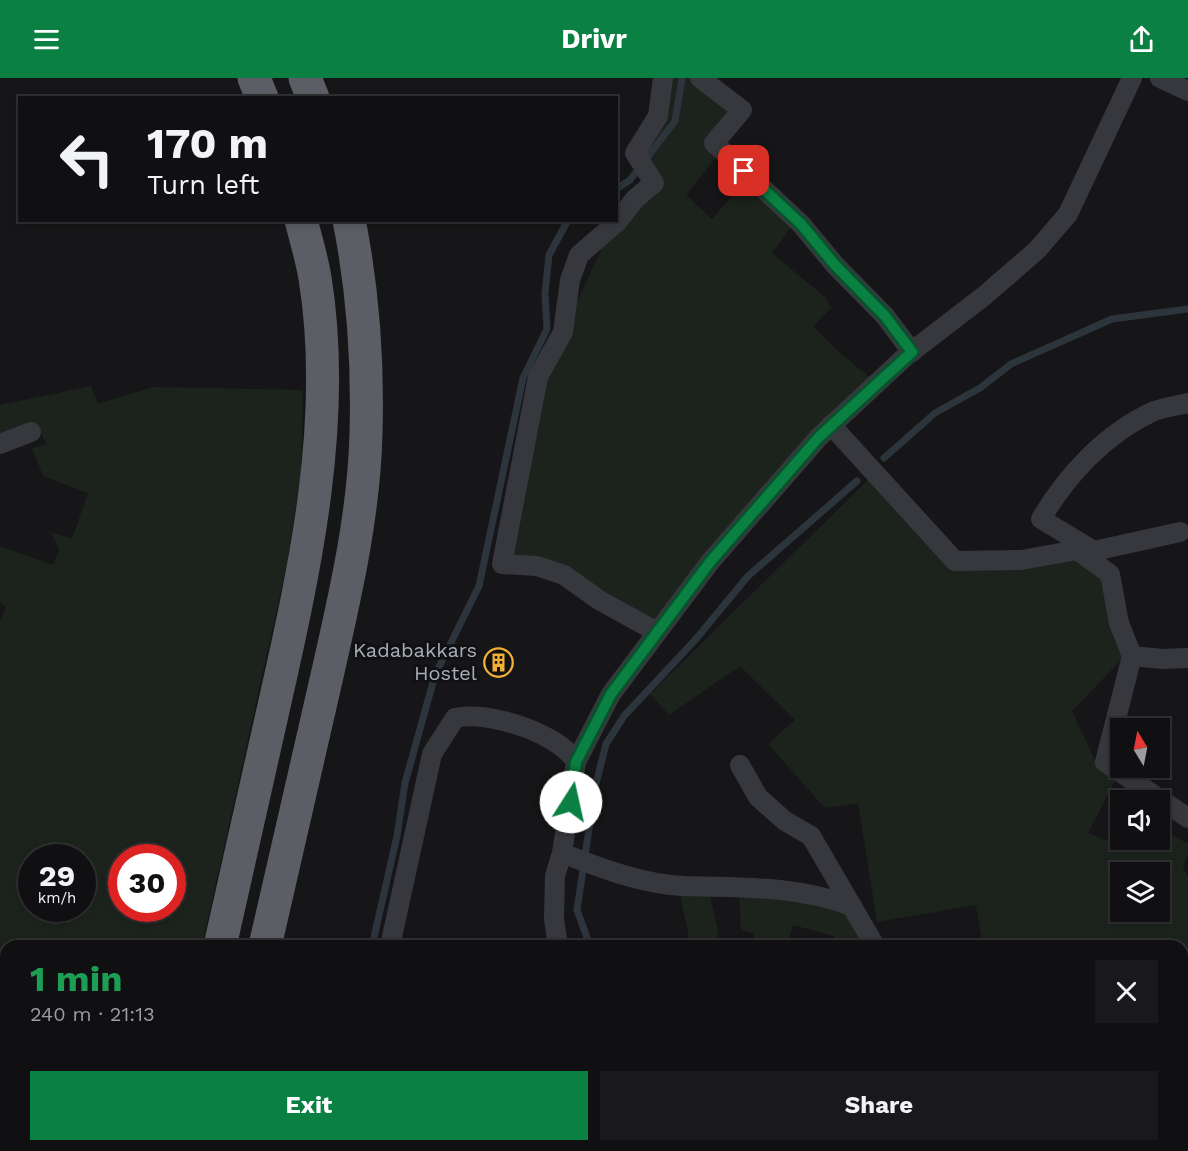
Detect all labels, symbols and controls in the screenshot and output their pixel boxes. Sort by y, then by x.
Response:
icon: menu [30,23,63,56]
text: Drivr [561,23,627,55]
icon: share [1125,23,1158,56]
text: 170 m [147,119,268,168]
icon: left [48,120,126,198]
pin [718,145,769,196]
icon: arrive [727,154,760,187]
text: Turn left [147,169,259,201]
place label: Kadabakkars Hostel [353,638,477,685]
building icon: Kadabakkars Hostel [482,646,514,678]
north arrow [1110,718,1170,778]
map controls [1110,718,1170,922]
position arrow [539,770,603,834]
button: sound [1110,790,1170,850]
speed limit sign: 30 [108,844,186,922]
text: 29 [39,858,75,893]
button: layers [1110,862,1170,922]
text: km/h [38,889,76,907]
text: 1 min [30,958,122,1000]
button: close [1095,960,1158,1023]
text: 240 m · 21:13 [30,1002,155,1026]
button: Exit [30,1071,588,1140]
button: Share [600,1071,1158,1140]

